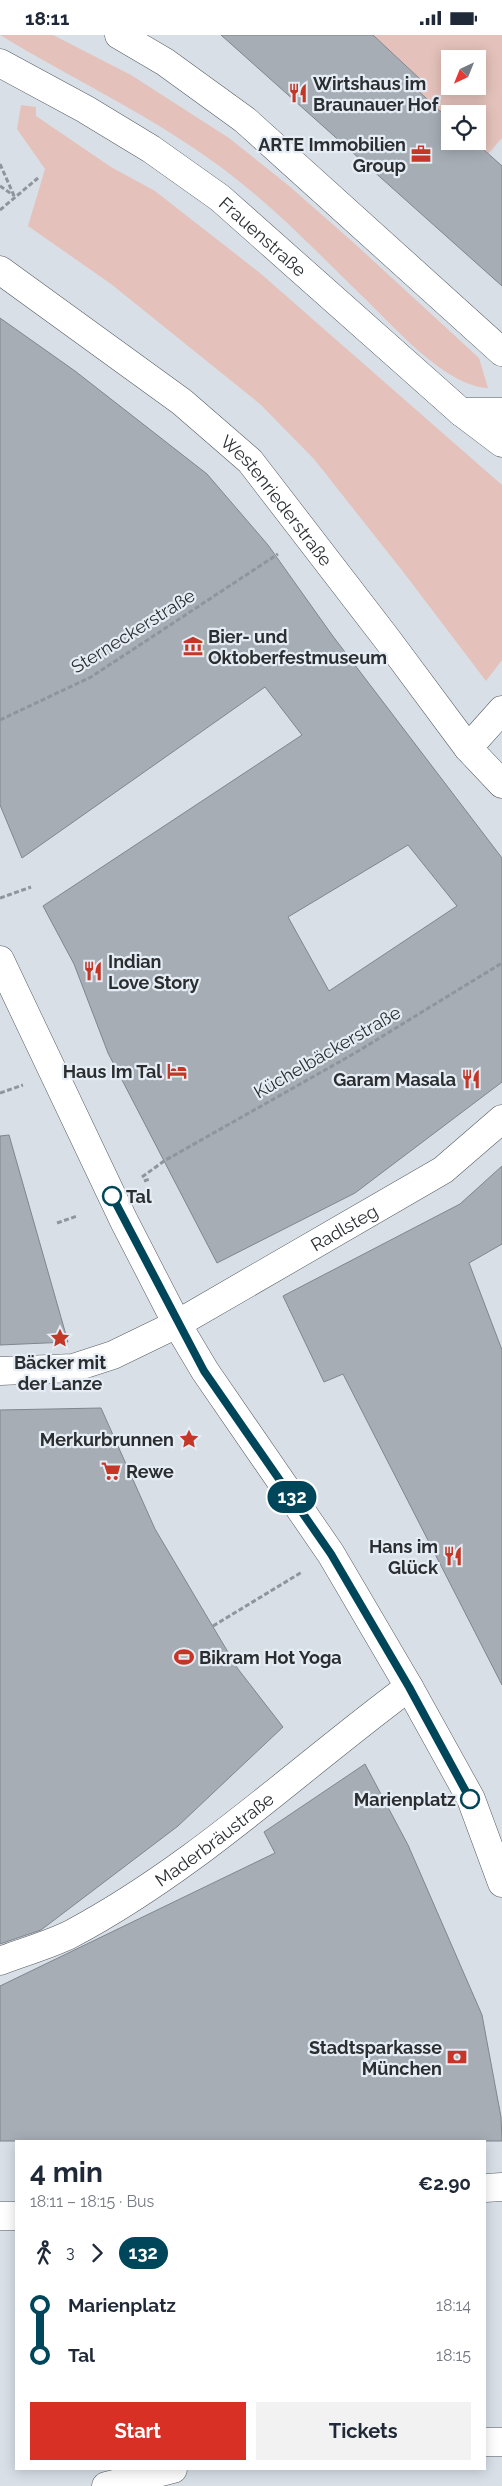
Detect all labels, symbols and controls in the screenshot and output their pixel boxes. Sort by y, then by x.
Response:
text: 18:11 [25,7,69,29]
north arrow [441,50,486,95]
map controls [441,50,486,150]
place label: Wirtshaus im Braunauer Hof [313,73,440,115]
restaurant icon: Wirtshaus im Braunauer Hof [287,82,309,104]
button: locate [441,105,486,150]
place label: ARTE Immobilien Group [258,134,406,176]
office icon: ARTE Immobilien Group [410,143,432,165]
street label: Frauenstraße [215,192,311,281]
street label: Westenriederstraße [217,430,337,570]
street label: Sterneckerstraße [67,584,199,677]
place label: Bier- und Oktoberfestmuseum [208,626,387,668]
museum icon: Bier- und Oktoberfestmuseum [182,635,204,657]
place label: Indian Love Story [108,951,199,993]
restaurant icon: Indian Love Story [82,960,104,982]
street label: Küchelbäckerstraße [250,1001,404,1103]
hotel icon: Haus Im Tal [166,1060,188,1082]
place label: Haus Im Tal [63,1061,162,1082]
restaurant icon: Garam Masala [460,1068,482,1090]
place label: Garam Masala [333,1069,456,1090]
marker: Tal [102,1186,122,1206]
place label: Tal [126,1186,152,1207]
street label: Radlsteg [307,1200,381,1255]
place icon: Bäcker mit der Lanze [49,1327,71,1349]
place label: Bäcker mit der Lanze [14,1352,106,1394]
place icon: Merkurbrunnen [178,1428,200,1450]
place label: Merkurbrunnen [40,1429,174,1450]
supermarket icon: Rewe [100,1460,122,1482]
place label: Rewe [126,1461,174,1482]
line badge: 132 [263,1481,321,1513]
text: 132 [277,1486,307,1507]
place label: Hans im Glück [369,1536,439,1578]
restaurant icon: Hans im Glück [442,1545,464,1567]
sports icon: Bikram Hot Yoga [173,1646,195,1668]
place label: Bikram Hot Yoga [199,1647,342,1668]
street label: Maderbräustraße [151,1787,278,1890]
place label: Marienplatz [354,1789,456,1810]
marker: Marienplatz [460,1789,480,1809]
place label: Stadtsparkasse München [309,2037,442,2079]
bank icon: Stadtsparkasse München [446,2046,468,2068]
text: 4 min [30,2156,103,2189]
text: €2.90 [418,2172,471,2194]
text: 18:11 – 18:15 · Bus [30,2192,154,2211]
icon: walk [30,2239,58,2267]
icon: forward [83,2239,111,2267]
text: 132 [129,2242,158,2263]
text: 3 [66,2243,75,2262]
text: Marienplatz [68,2294,176,2316]
text: 18:14 [436,2296,471,2315]
text: Tal [68,2344,95,2366]
text: 18:15 [436,2346,471,2365]
button: Start [30,2402,246,2460]
button: Tickets [256,2402,471,2460]

